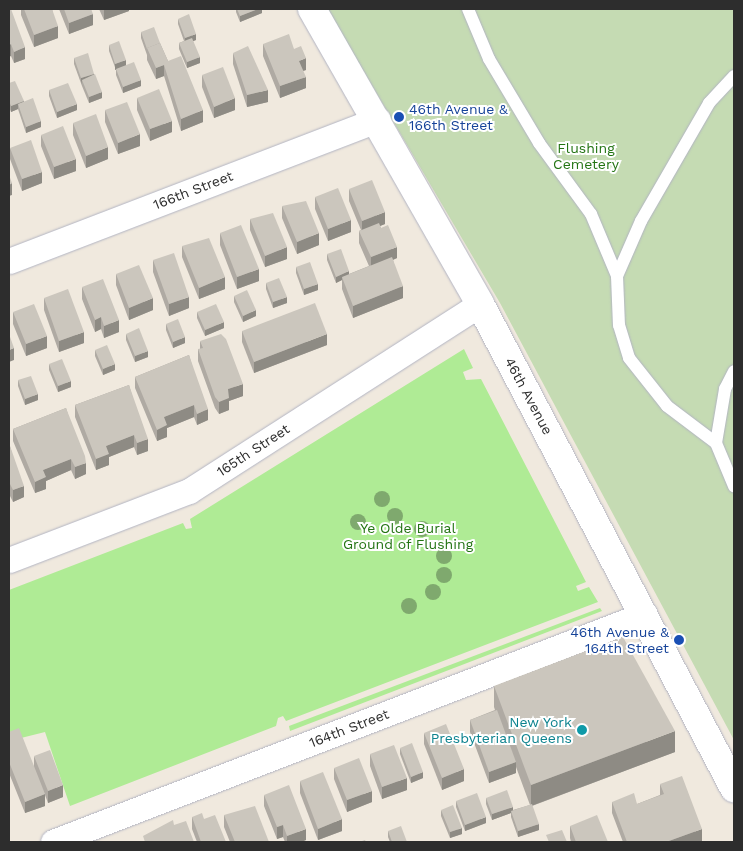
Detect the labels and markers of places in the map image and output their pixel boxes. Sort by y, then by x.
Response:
place label: 46th Avenue & 166th Street [409,101,508,134]
marker: 46th Avenue & 166th Street [393,111,405,123]
place label: 46th Avenue & 164th Street [570,624,669,656]
marker: 46th Avenue & 164th Street [673,634,685,646]
place label: New York Presbyterian Queens [431,714,572,746]
marker: New York Presbyterian Queens [576,724,588,736]

